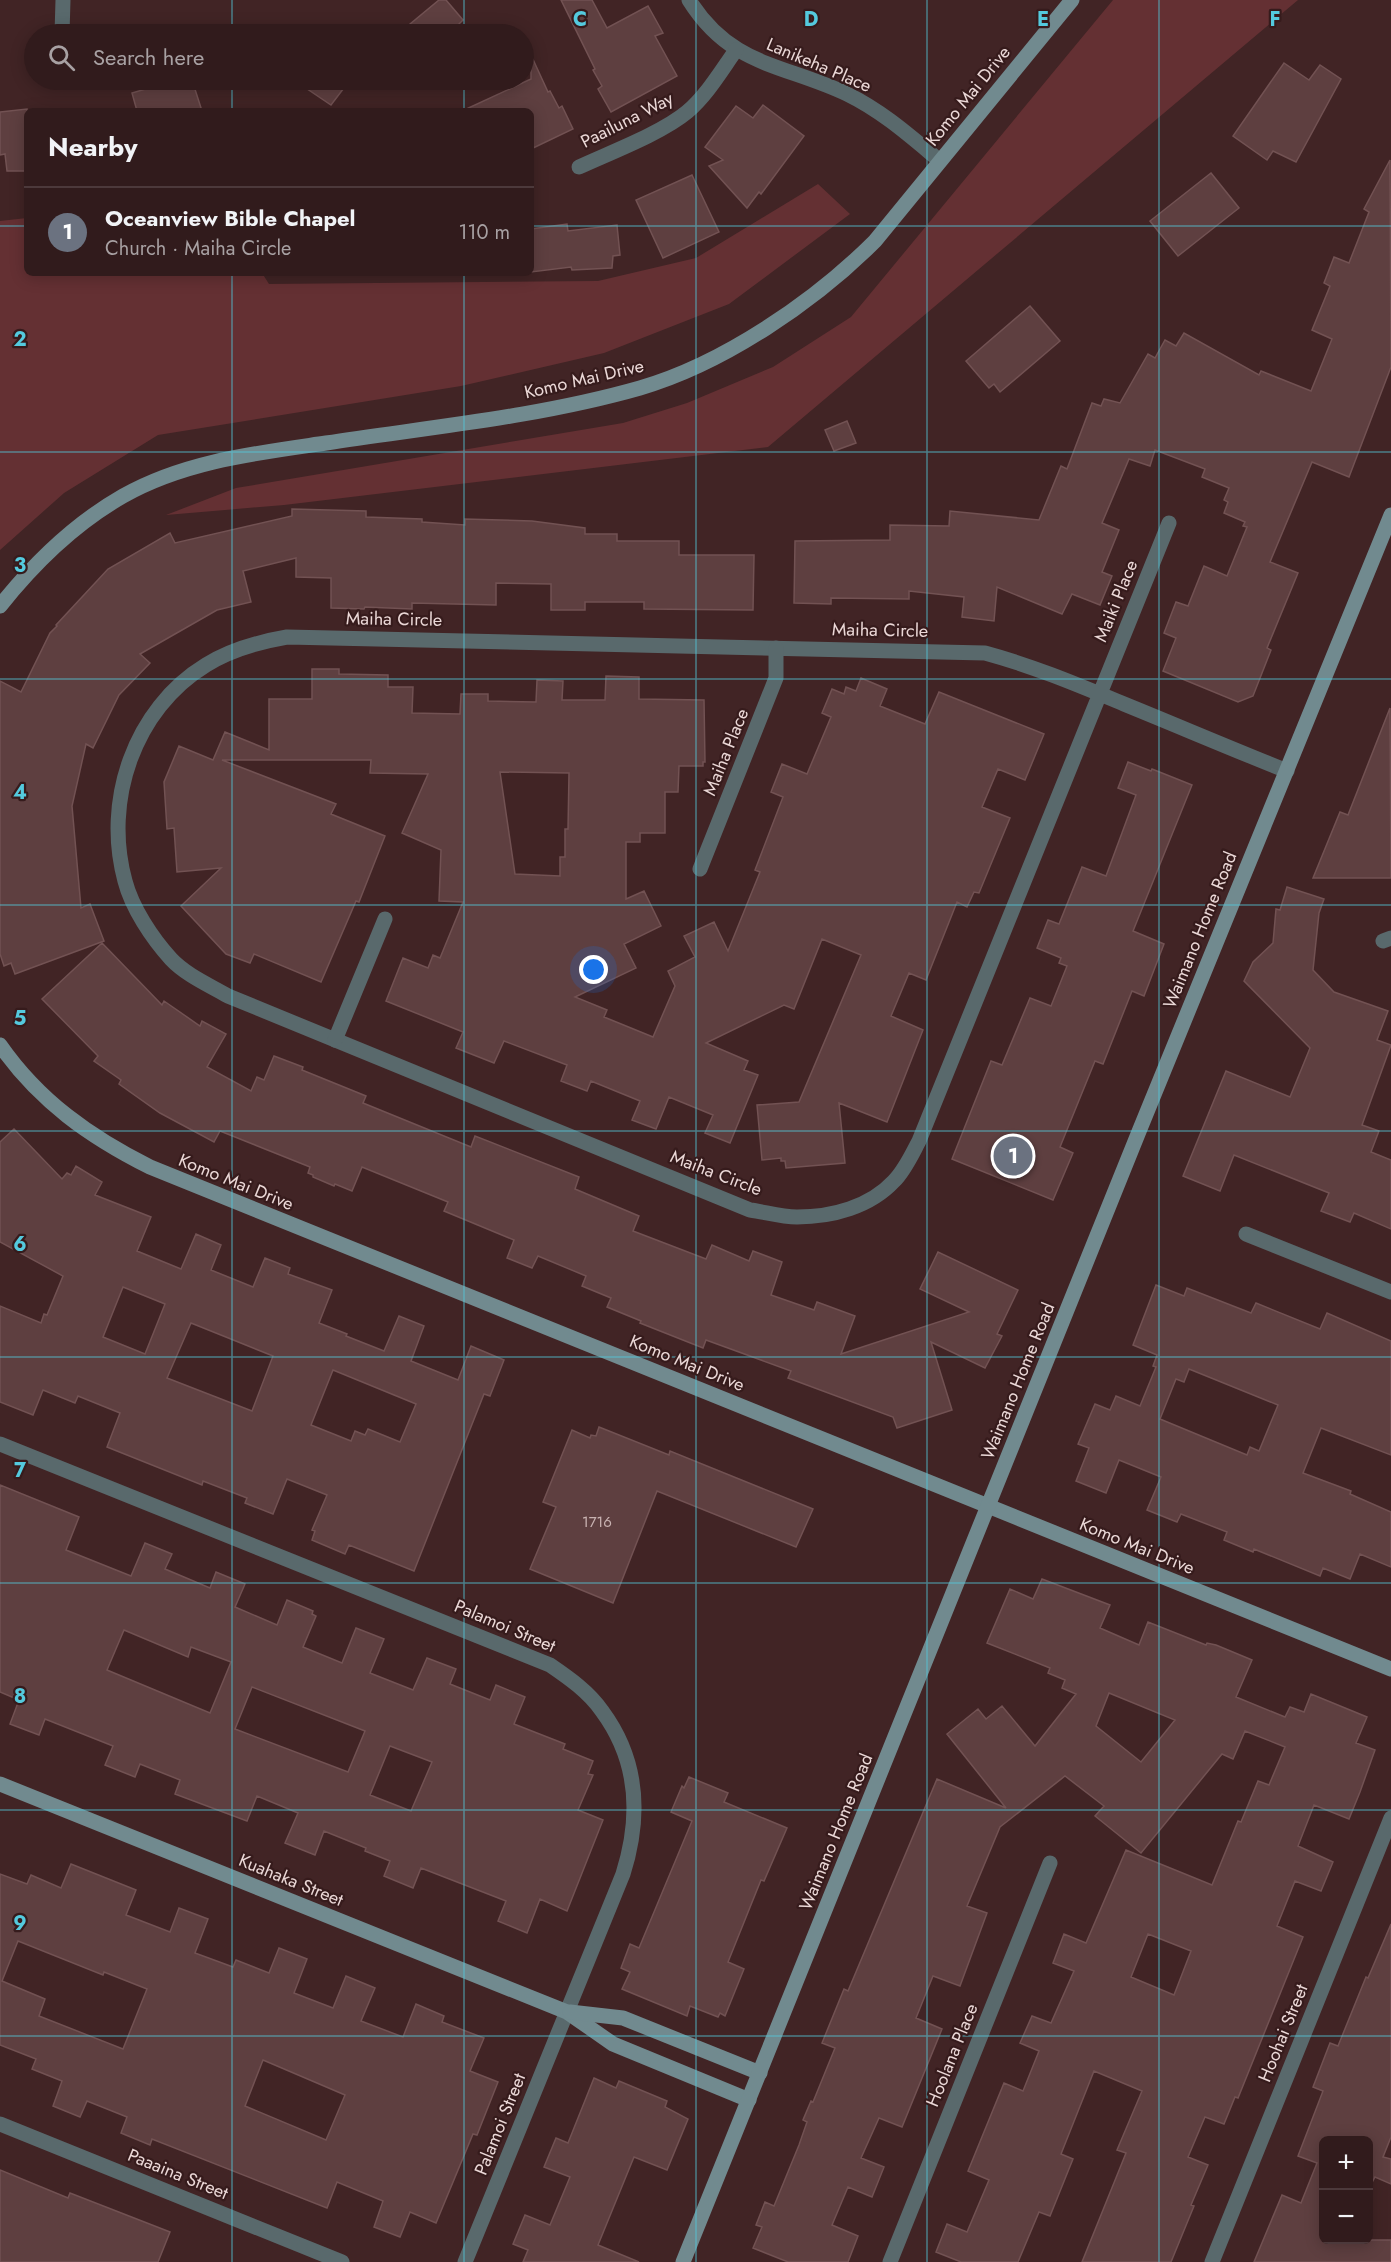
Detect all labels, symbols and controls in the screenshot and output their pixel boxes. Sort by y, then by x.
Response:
text: C [573,5,587,34]
text: D [804,5,818,34]
text: E [1037,5,1049,34]
text: F [1269,5,1281,34]
search box [24,24,534,90]
street label: Lanikeha Place [762,31,876,99]
street label: Komo Mai Drive [919,40,1017,152]
icon: search [45,41,78,74]
text: Search here [93,41,204,73]
street label: Paailuna Way [576,85,678,154]
text: Nearby [48,128,137,166]
text: Oceanview Bible Chapel [105,202,356,234]
text: 1 [62,218,73,247]
text: 110 m [458,218,510,247]
text: Church · Maiha Circle [105,234,291,263]
text: 2 [13,325,27,354]
street label: Komo Mai Drive [522,353,646,405]
text: 3 [14,551,26,580]
street label: Maiki Place [1088,556,1144,646]
street label: Maiha Circle [346,605,442,633]
street label: Maiha Circle [832,616,928,644]
street label: Maiha Place [697,704,755,800]
text: 4 [13,778,27,807]
street label: Waimano Home Road [1157,848,1243,1012]
your location [579,955,608,984]
text: 5 [14,1004,27,1033]
pin: 1 [994,1134,1032,1178]
street label: Maiha Circle [666,1144,766,1202]
street label: Komo Mai Drive [175,1147,297,1217]
text: 6 [13,1230,27,1259]
street label: Waimano Home Road [975,1299,1061,1463]
street label: Komo Mai Drive [626,1328,748,1398]
text: 7 [14,1456,27,1485]
house number: 1716 [582,1511,612,1533]
street label: Komo Mai Drive [1076,1511,1198,1581]
street label: Palamoi Street [450,1593,560,1659]
text: 8 [14,1682,26,1711]
street label: Waimano Home Road [793,1750,879,1914]
street label: Kuahaka Street [235,1847,348,1913]
text: 9 [13,1909,27,1938]
street label: Hoohai Street [1252,1979,1315,2086]
street label: Hoolana Place [919,1999,985,2111]
street label: Palamoi Street [468,2069,532,2179]
map controls [1319,2136,1373,2244]
button: + [1319,2136,1373,2190]
street label: Paaaina Street [124,2142,233,2206]
button: − [1319,2190,1373,2244]

